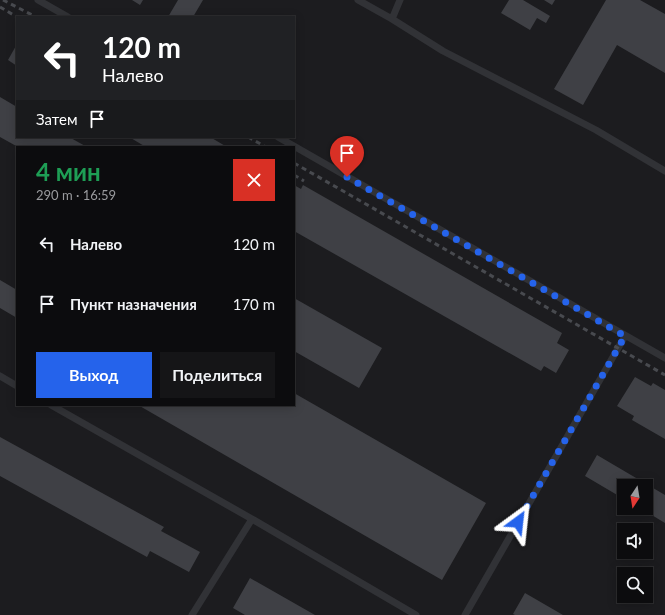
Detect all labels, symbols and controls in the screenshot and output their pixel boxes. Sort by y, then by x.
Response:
text: 120 m [102,30,181,64]
icon: left [36,32,88,84]
text: Налево [102,64,164,86]
icon: arrive [86,108,108,130]
text: Затем [36,110,78,128]
pin [330,136,364,177]
icon: arrive [336,142,358,164]
text: 4 мин [36,157,101,186]
button: close [233,159,275,201]
text: 290 m · 16:59 [36,187,116,203]
icon: left [36,233,58,255]
text: Налево [70,235,122,253]
text: 120 m [233,235,275,253]
icon: arrive [36,293,58,315]
text: Пункт назначения [70,295,197,313]
text: 170 m [233,295,275,313]
button: Выход [36,352,152,398]
button: Поделиться [160,352,275,398]
north arrow [617,479,653,515]
map controls [617,479,653,603]
position arrow [497,501,539,543]
button: sound [617,523,653,559]
button: search [617,567,653,603]

